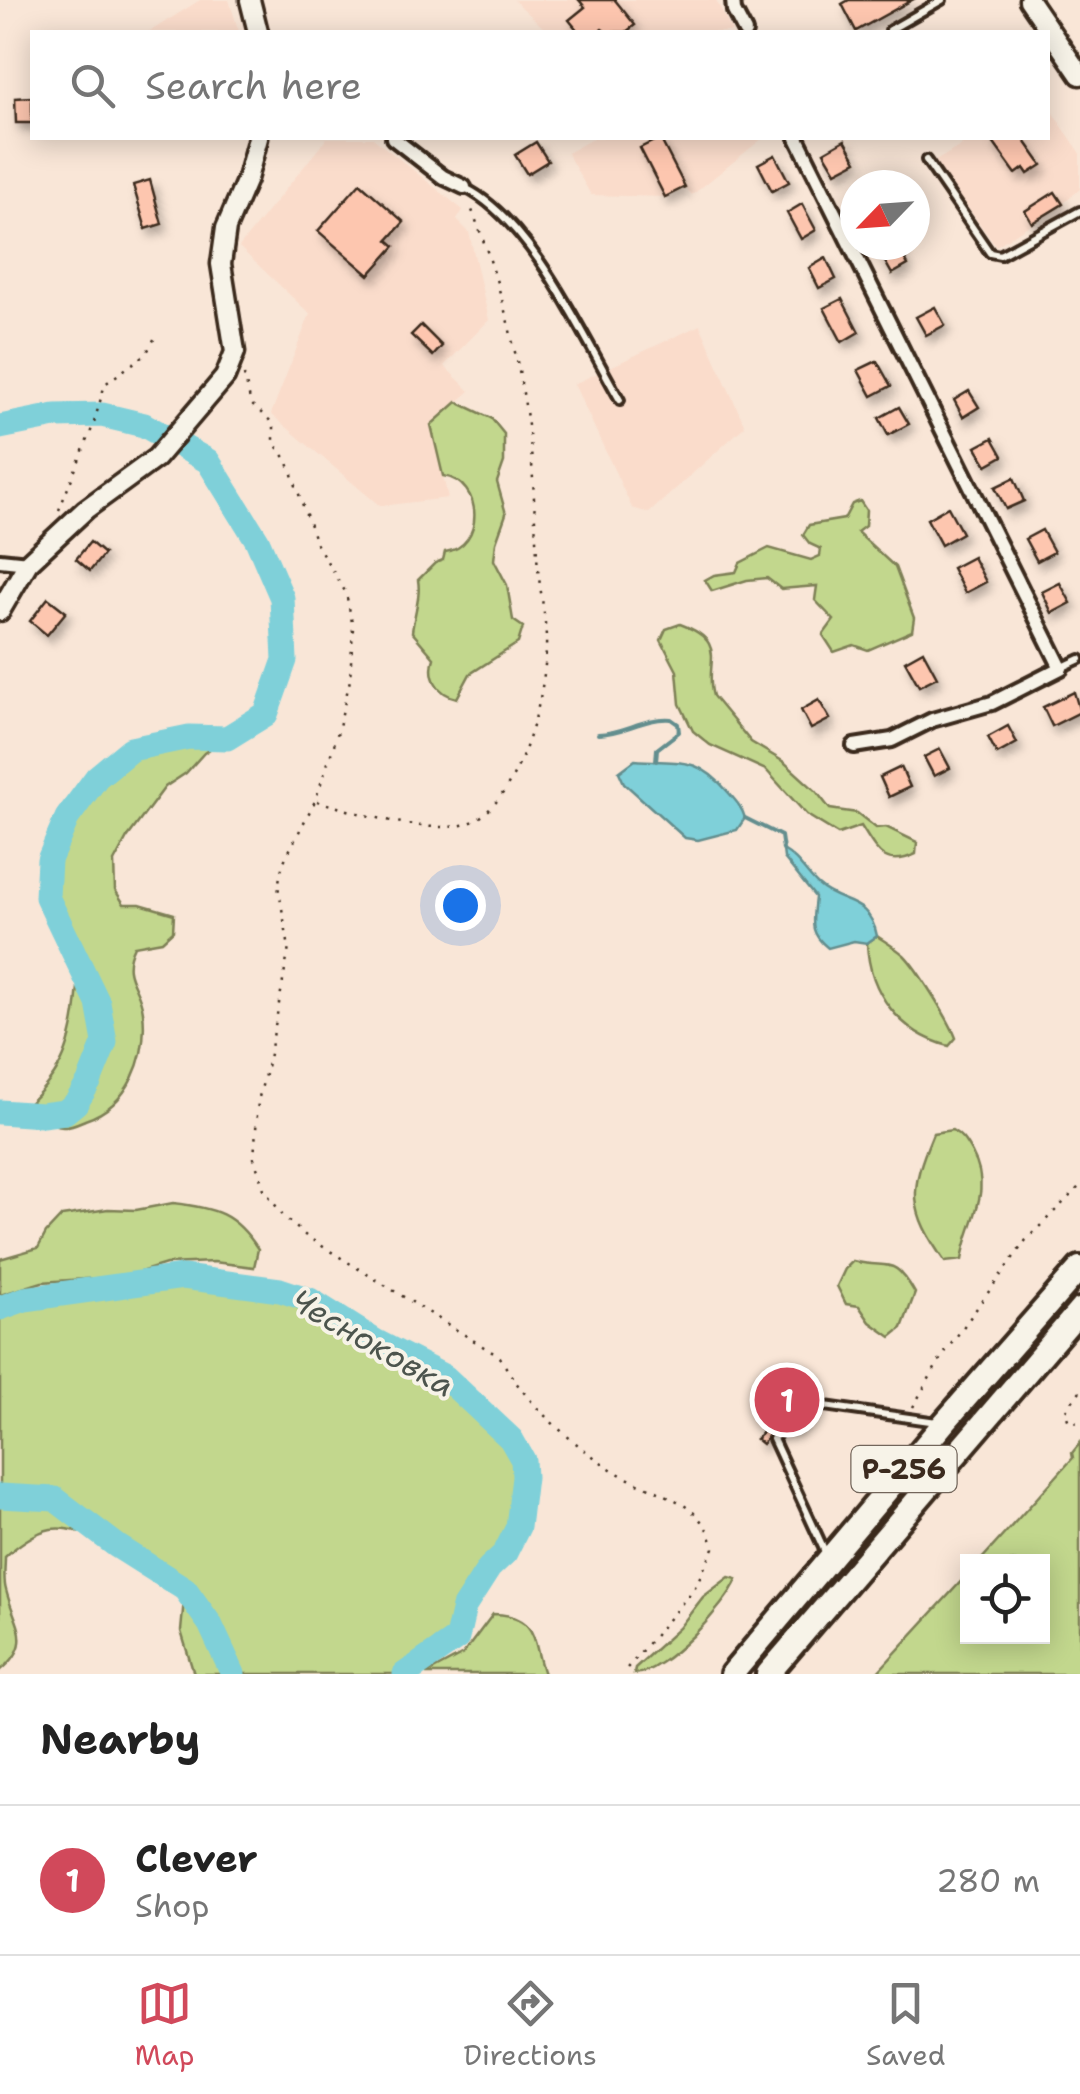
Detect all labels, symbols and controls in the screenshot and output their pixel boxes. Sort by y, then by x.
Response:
search box [30,30,1050,140]
icon: search [65,58,120,113]
text: Search here [145,60,362,111]
north arrow [840,170,930,260]
your location [435,880,486,931]
water label: Чесноковка [284,1278,463,1407]
pin: 1 [754,1362,820,1438]
road number: Р-256 [852,1446,956,1492]
map controls [960,1554,1050,1644]
button: locate [960,1554,1050,1644]
text: Nearby [40,1711,200,1767]
text: Clever [135,1833,258,1884]
text: 1 [65,1859,80,1902]
text: 280 m [936,1859,1040,1902]
text: Shop [135,1884,210,1927]
tab: Map [135,1976,194,2074]
tab: Directions [463,1976,597,2074]
tab: Saved [866,1976,945,2074]

